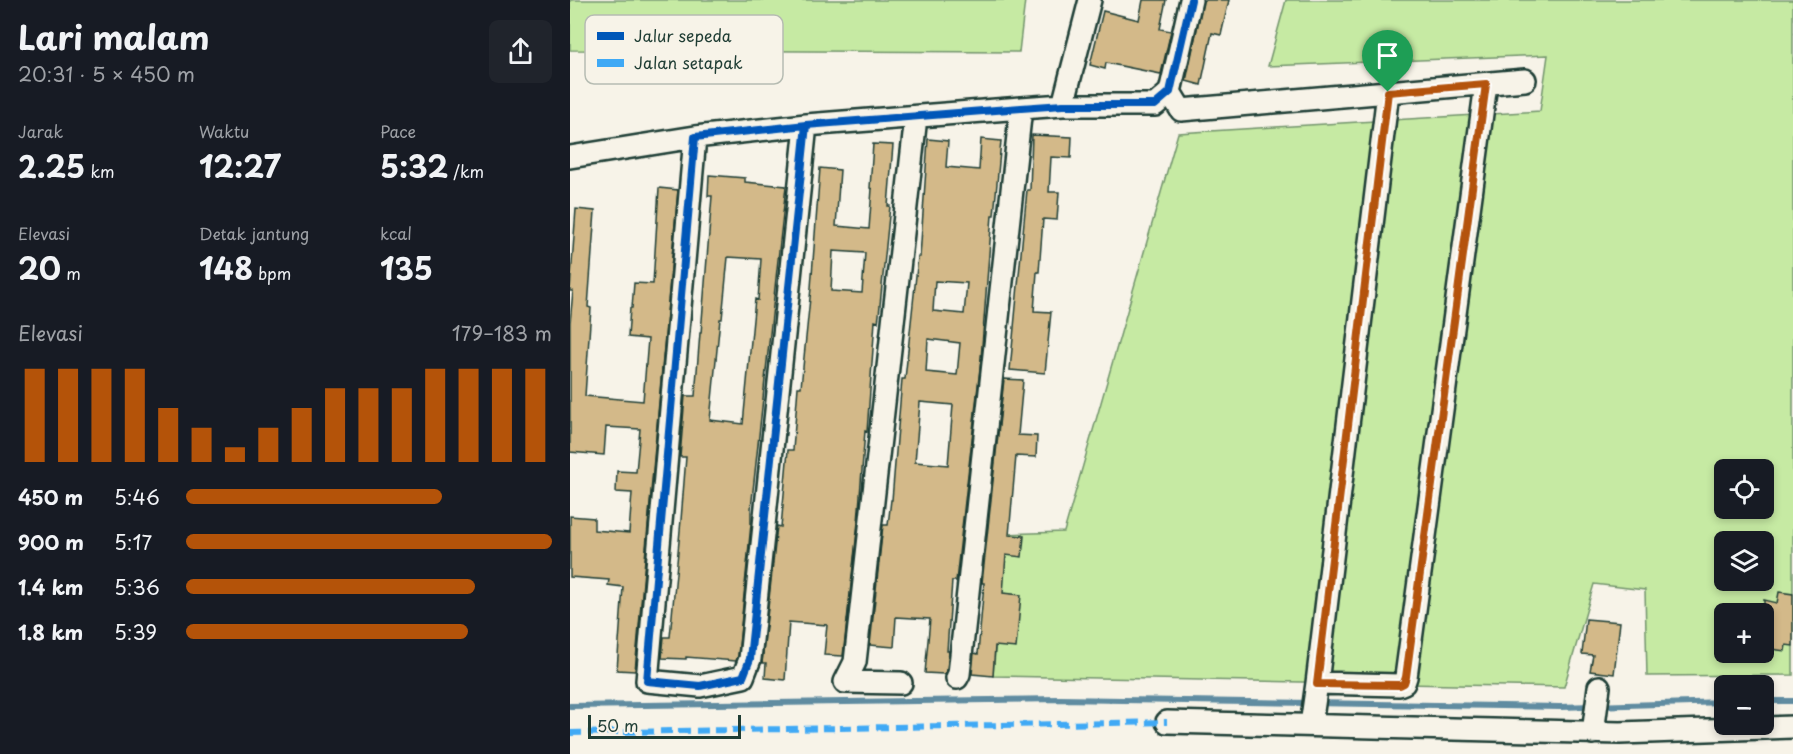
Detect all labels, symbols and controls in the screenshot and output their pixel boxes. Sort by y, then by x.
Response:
text: Lari malam [18,11,210,61]
legend [585,15,783,84]
button: share [489,20,552,83]
text: Jalur sepeda [634,23,732,47]
pin [1362,30,1413,92]
icon: arrive [1371,39,1404,72]
text: Jalan setapak [634,50,743,74]
text: 20:31 · 5 × 450 m [18,59,195,89]
text: Jarak [18,119,63,143]
text: Waktu [199,119,249,143]
text: Pace [380,119,416,143]
text: 2.25 [18,143,85,188]
text: 12:27 [199,143,281,188]
text: 5:32 [380,143,448,188]
text: km [85,159,114,183]
text: /km [448,159,484,183]
text: Elevasi [18,221,70,245]
text: Detak jantung [199,221,309,245]
text: kcal [380,221,412,245]
text: 20 [18,245,61,290]
text: 148 [199,245,253,290]
text: 135 [380,245,433,290]
text: m [61,261,81,285]
text: bpm [253,261,291,285]
text: Elevasi [18,318,83,348]
text: 179–183 m [452,318,552,348]
map controls [1714,459,1774,735]
button: locate [1714,459,1774,519]
text: 450 m [18,482,83,512]
text: 5:46 [114,482,160,512]
text: 900 m [18,527,84,557]
text: 5:17 [114,527,152,557]
button: layers [1714,531,1774,591]
text: 1.4 km [18,572,84,602]
text: 5:36 [114,572,160,602]
button: + [1714,603,1774,663]
text: 1.8 km [18,617,83,647]
text: 5:39 [114,617,157,647]
button: − [1714,675,1774,735]
scale bar [588,712,741,740]
text: 50 m [597,713,638,737]

